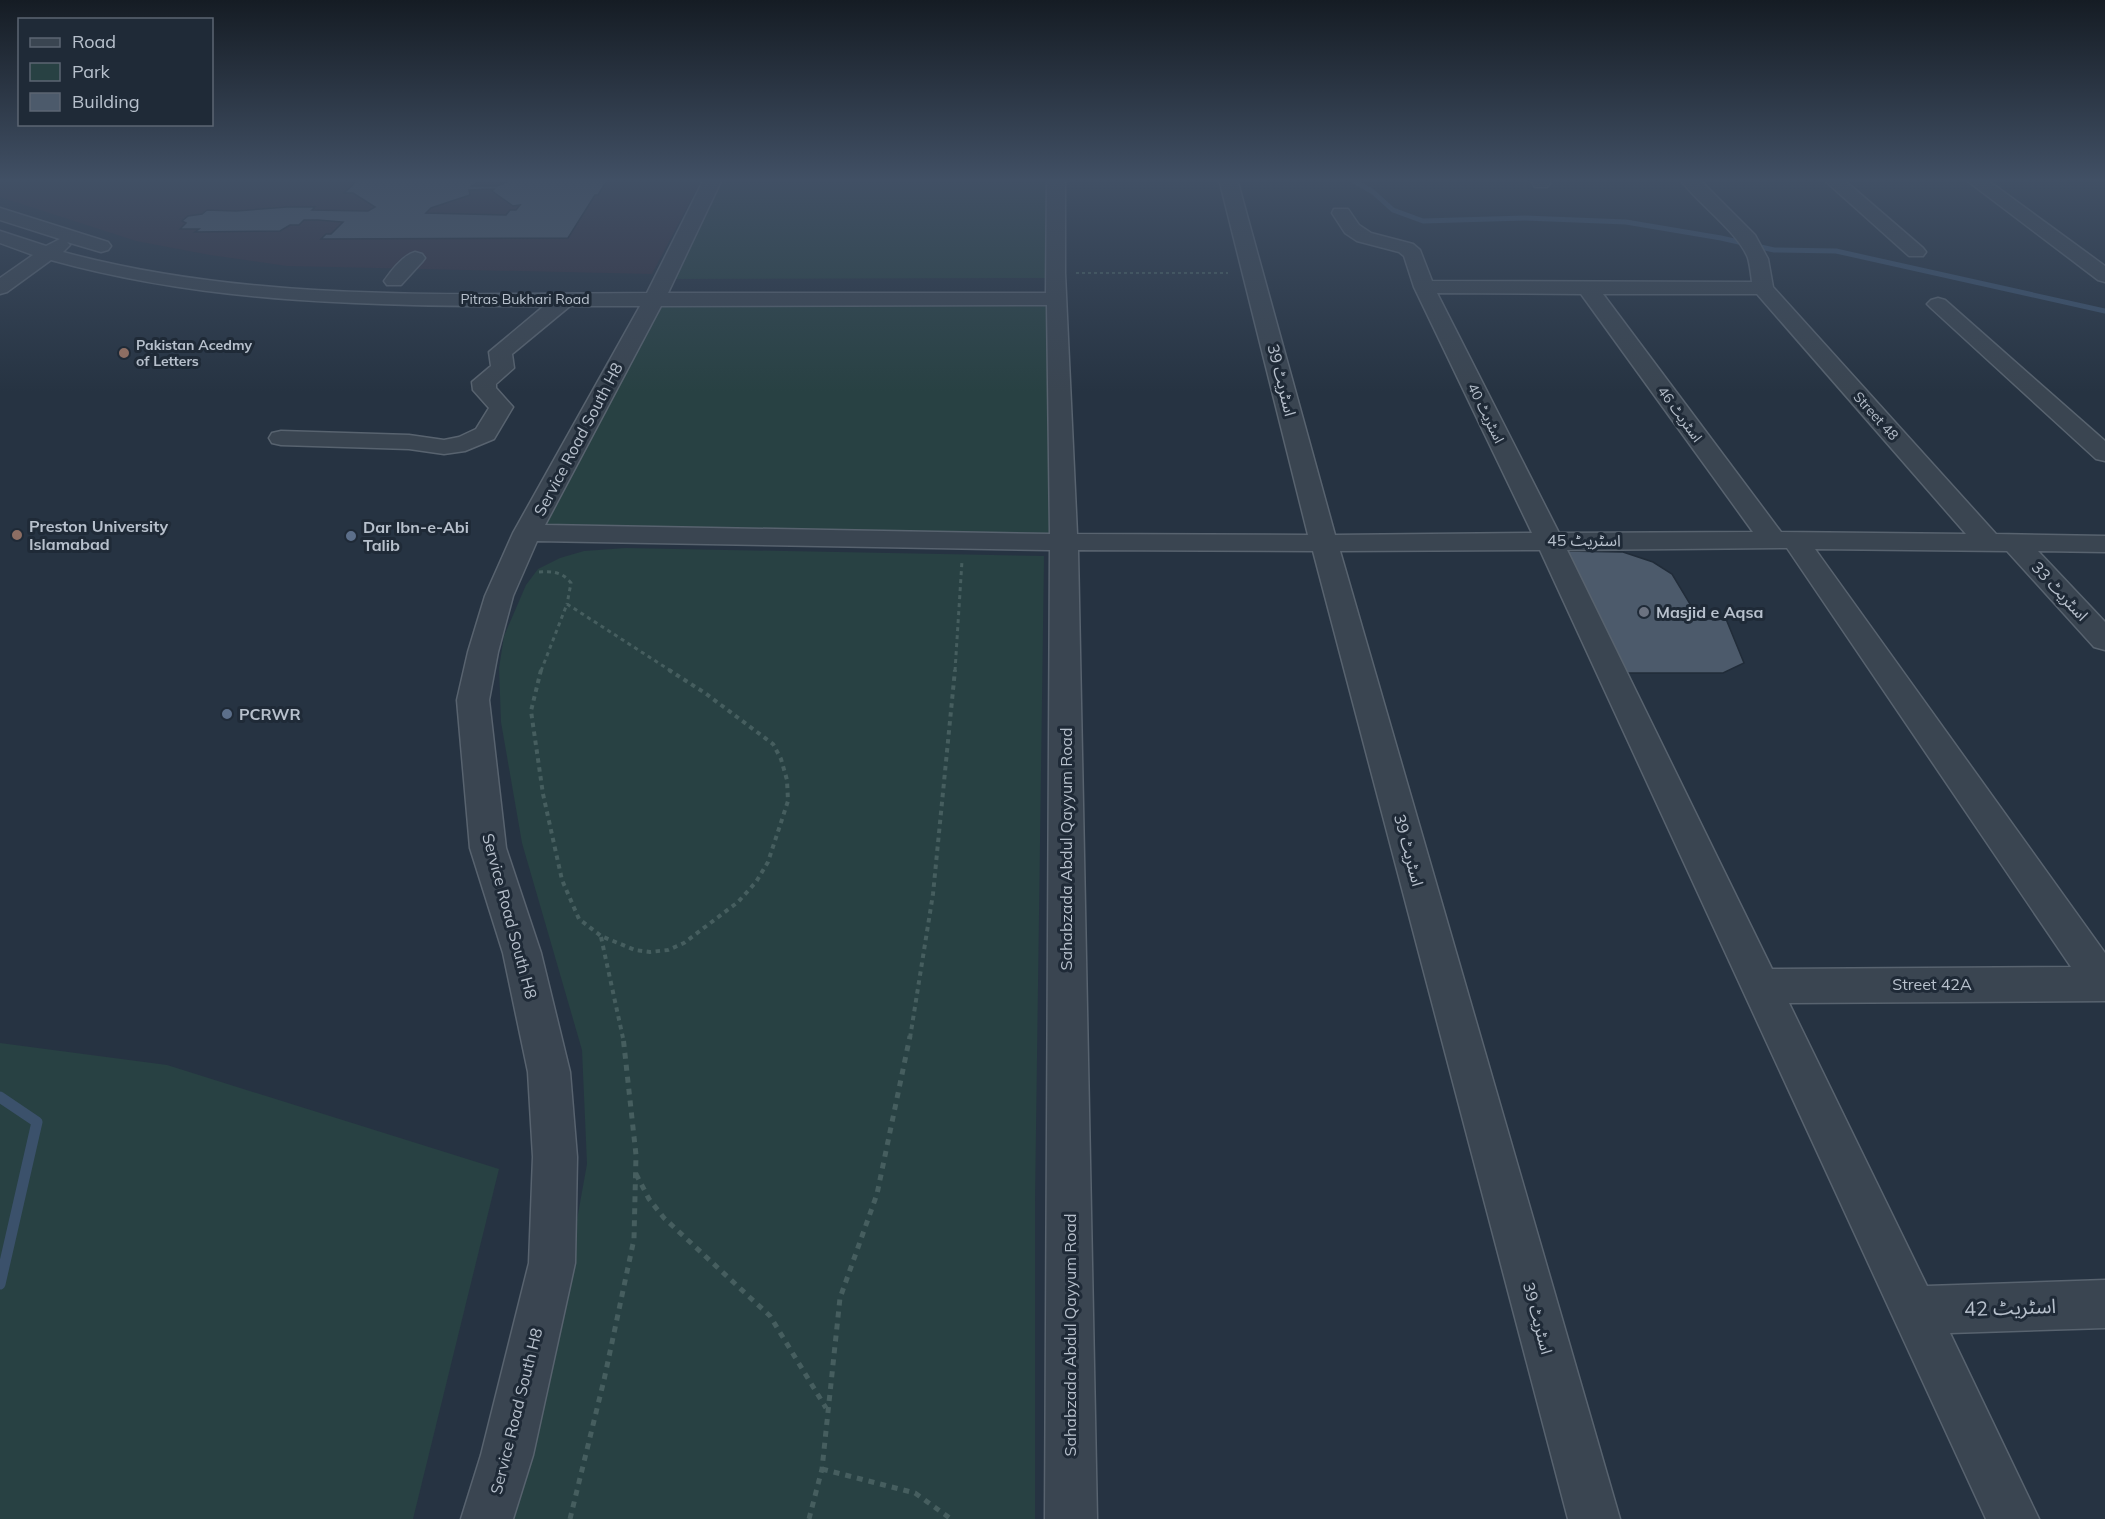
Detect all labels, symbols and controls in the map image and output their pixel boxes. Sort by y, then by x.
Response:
legend [18,18,213,126]
text: Road [72,30,116,53]
text: Park [72,60,111,83]
text: Building [72,90,140,113]
street label: Pitras Bukhari Road [460,290,590,308]
place label: Pakistan Acedmy of Letters [136,336,252,370]
street label: اسٹریٹ 39 [1263,342,1301,418]
marker: Pakistan Acedmy of Letters [117,346,131,360]
street label: Service Road South H8 [529,359,627,519]
street label: اسٹریٹ 40 [1464,380,1508,446]
street label: اسٹریٹ 46 [1654,383,1706,445]
street label: Street 48 [1850,388,1902,444]
place label: Preston University Islamabad [29,516,168,554]
place label: Dar Ibn-e-Abi Talib [363,517,469,555]
marker: Preston University Islamabad [10,528,24,542]
marker: Dar Ibn-e-Abi Talib [344,529,358,543]
street label: اسٹریٹ 45 [1547,530,1621,550]
street label: اسٹریٹ 33 [2028,557,2092,625]
place label: Masjid e Aqsa [1656,602,1763,622]
marker: Masjid e Aqsa [1637,605,1651,619]
place label: PCRWR [239,704,301,724]
marker: PCRWR [220,707,234,721]
street label: Sahabzada Abdul Qayyum Road [1056,727,1076,971]
street label: اسٹریٹ 39 [1390,812,1428,888]
street label: Service Road South H8 [478,831,542,1001]
street label: Street 42A [1892,974,1972,994]
street label: Sahabzada Abdul Qayyum Road [1060,1213,1080,1457]
street label: اسٹریٹ 39 [1519,1280,1557,1356]
street label: اسٹریٹ 42 [1963,1293,2057,1321]
street label: Service Road South H8 [486,1326,546,1496]

